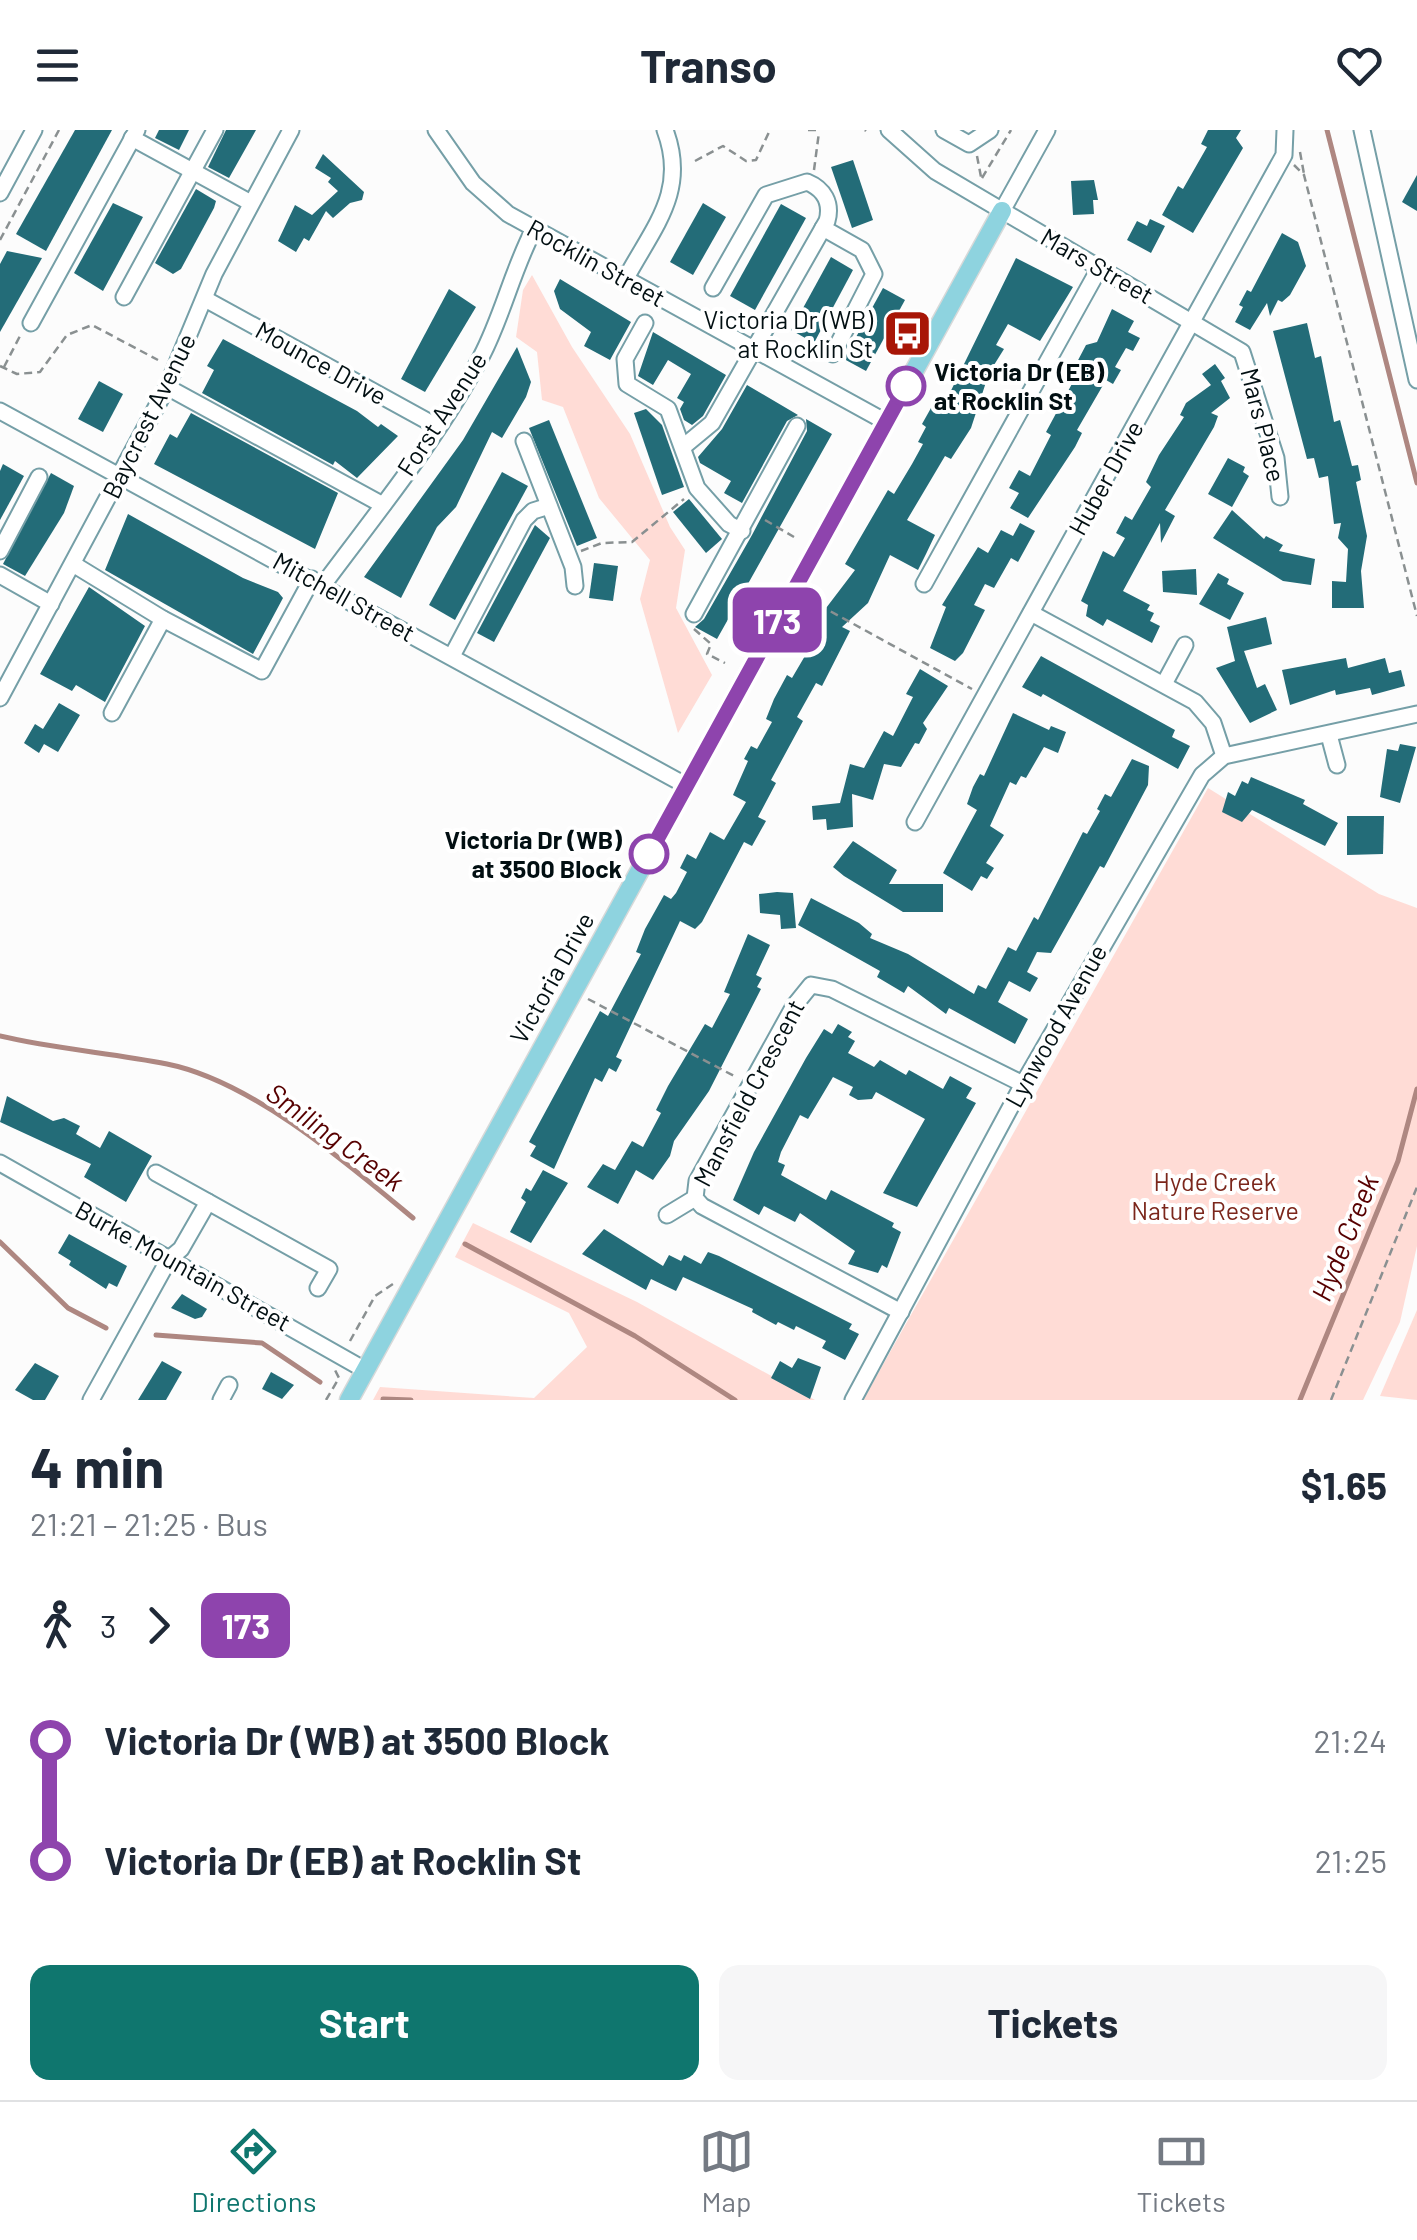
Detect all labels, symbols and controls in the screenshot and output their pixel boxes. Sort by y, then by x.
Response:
icon: menu [30,38,85,93]
text: Transo [640,38,777,92]
icon: heart [1332,38,1387,93]
street label: Rocklin Street [522,212,671,312]
street label: Mars Street [1036,221,1159,309]
place label: Victoria Dr (WB) at Rocklin St [703,304,873,363]
bus stop icon: Victoria Dr (WB) at Rocklin St [882,308,934,360]
street label: Mounce Drive [251,314,392,410]
street label: Baycrest Avenue [95,328,201,503]
street label: Forst Avenue [390,346,492,481]
place label: Victoria Dr (EB) at Rocklin St [934,356,1105,415]
street label: Mars Place [1235,365,1293,485]
marker: Victoria Dr (EB) at Rocklin St [887,367,925,405]
street label: Huber Drive [1061,415,1149,540]
street label: Mitchell Street [268,545,421,647]
line badge: 173 [720,588,834,652]
text: 173 [753,599,801,641]
place label: Victoria Dr (WB) at 3500 Block [445,824,622,883]
marker: Victoria Dr (WB) at 3500 Block [630,835,668,873]
street label: Victoria Drive [503,907,599,1048]
street label: Lynwood Avenue [998,939,1112,1112]
street label: Mansfield Crescent [686,994,810,1191]
water label: Smiling Creek [260,1075,411,1198]
park label: Hyde Creek Nature Reserve [1131,1166,1299,1225]
water label: Hyde Creek [1303,1169,1385,1306]
street label: Burke Mountain Street [71,1193,296,1337]
text: 4 min [30,1433,164,1499]
text: $1.65 [1301,1462,1387,1508]
text: 21:21 – 21:25 · Bus [30,1504,268,1542]
icon: walk [30,1598,85,1653]
icon: forward [131,1598,186,1653]
text: 173 [221,1604,270,1646]
text: 3 [100,1606,116,1644]
text: Victoria Dr (WB) at 3500 Block [104,1717,610,1763]
text: 21:24 [1313,1721,1387,1759]
text: Victoria Dr (EB) at Rocklin St [104,1837,581,1883]
text: 21:25 [1315,1841,1387,1879]
button: Start [30,1965,699,2080]
button: Tickets [719,1965,1387,2080]
tab: Directions [191,2124,316,2218]
tab: Map [699,2124,754,2218]
tab: Tickets [1137,2124,1226,2218]

